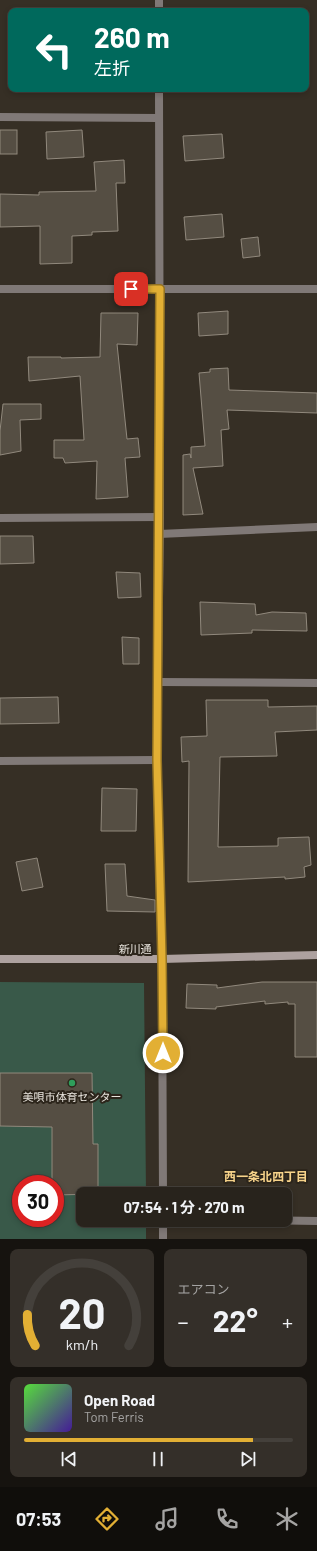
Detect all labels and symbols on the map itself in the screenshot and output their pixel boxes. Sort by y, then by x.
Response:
pin [114,272,148,306]
street label: 新川通 [119,942,152,955]
position arrow [142,1032,184,1074]
marker: 美唄市体育センター [67,1078,77,1088]
place label: 美唄市体育センター [23,1090,122,1103]
district label: 西一条北四丁目 [224,1169,308,1183]
speed limit sign: 30 [12,1175,64,1227]

